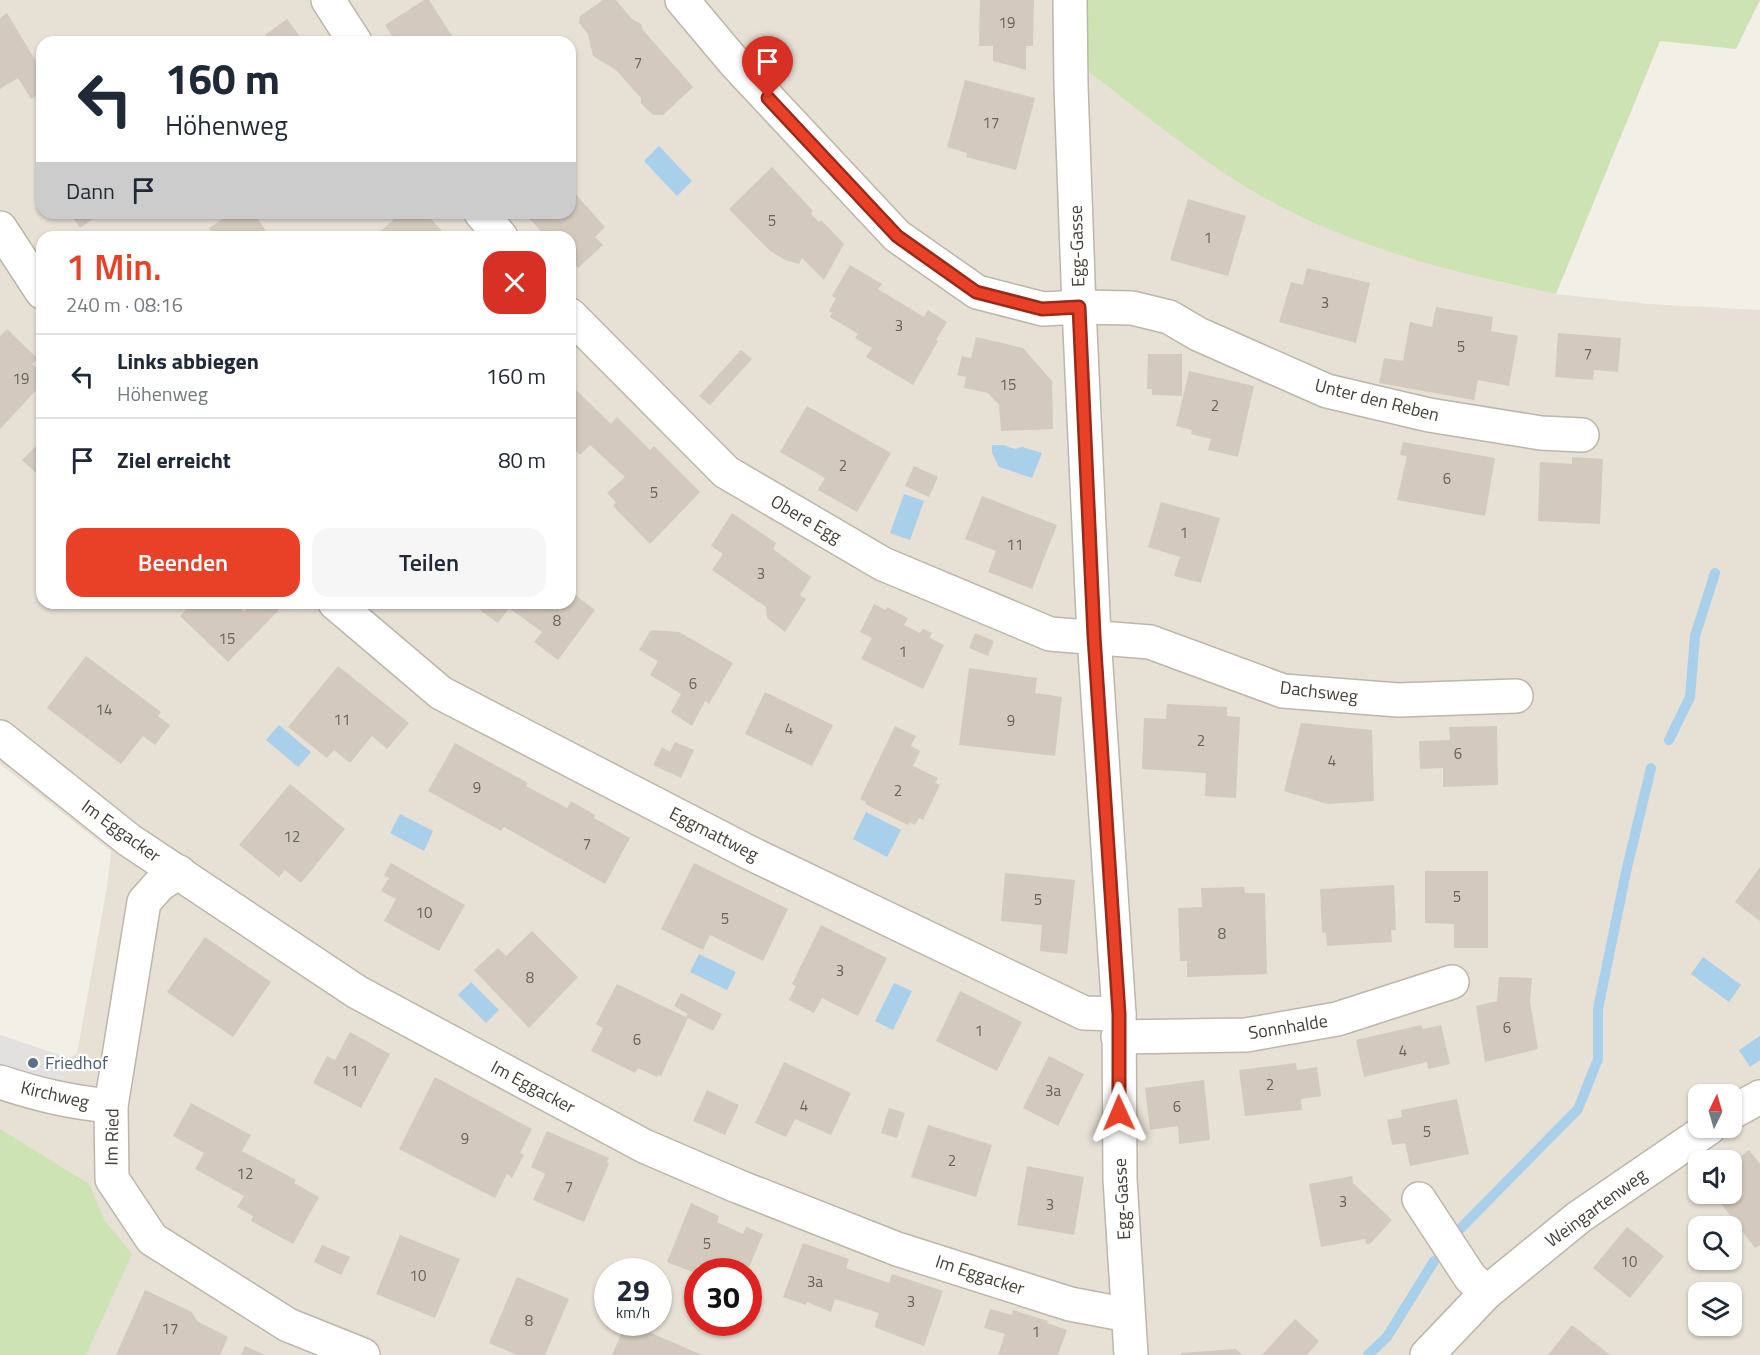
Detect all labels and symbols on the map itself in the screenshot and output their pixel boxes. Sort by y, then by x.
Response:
house number: 19 [999,11,1015,34]
pin [742,36,793,98]
house number: 7 [634,51,642,74]
house number: 17 [983,111,999,134]
street label: Egg-Gasse [1062,205,1091,287]
house number: 5 [768,209,776,232]
house number: 1 [1204,226,1212,249]
house number: 3 [1321,291,1329,314]
house number: 3 [895,314,903,337]
house number: 5 [1457,335,1465,358]
house number: 7 [1584,342,1592,365]
house number: 19 [13,367,29,390]
street label: Unter den Reben [1312,371,1442,428]
house number: 15 [1000,373,1016,396]
house number: 2 [1211,394,1219,417]
house number: 2 [839,454,847,477]
house number: 6 [1443,467,1451,490]
house number: 5 [650,481,658,504]
street label: Obere Egg [766,487,847,550]
house number: 1 [1180,521,1188,544]
house number: 11 [1007,533,1023,556]
house number: 3 [757,562,765,585]
house number: 8 [553,609,561,632]
house number: 15 [219,627,235,650]
house number: 1 [899,640,907,663]
house number: 6 [689,672,697,695]
street label: Dachsweg [1278,673,1360,710]
house number: 14 [96,698,112,721]
house number: 11 [334,708,350,731]
house number: 9 [1007,709,1015,732]
house number: 4 [785,717,793,740]
house number: 2 [1197,729,1205,752]
house number: 6 [1454,742,1462,765]
house number: 4 [1328,749,1336,772]
house number: 9 [473,776,481,799]
house number: 2 [894,779,902,802]
street label: Im Eggacker [76,793,167,869]
street label: Eggmattweg [665,800,764,868]
house number: 12 [284,825,300,848]
house number: 7 [583,832,591,855]
house number: 5 [1453,885,1461,908]
house number: 5 [1034,888,1042,911]
house number: 10 [416,901,432,924]
house number: 5 [721,907,729,930]
house number: 8 [1218,922,1226,945]
house number: 3 [836,959,844,982]
house number: 8 [526,966,534,989]
street label: Sonnhalde [1246,1007,1330,1046]
house number: 6 [1503,1016,1511,1039]
house number: 1 [975,1019,983,1042]
house number: 6 [633,1028,641,1051]
house number: 4 [1399,1039,1407,1062]
place label: Friedhof [45,1049,108,1076]
street label: Im Eggacker [486,1053,580,1120]
marker: Friedhof [26,1056,40,1070]
house number: 11 [342,1059,358,1082]
house number: 2 [1266,1073,1274,1096]
street label: Kirchweg [18,1074,92,1115]
house number: 3a [1045,1079,1061,1102]
position arrow [1087,1081,1151,1145]
north arrow [1688,1084,1742,1138]
house number: 4 [800,1094,808,1117]
house number: 6 [1173,1095,1181,1118]
street label: Im Ried [98,1108,125,1166]
house number: 5 [1423,1120,1431,1143]
house number: 9 [461,1127,469,1150]
house number: 2 [948,1149,956,1172]
street label: Egg-Gasse [1106,1157,1137,1241]
street label: Weingartenweg [1539,1161,1652,1254]
house number: 12 [237,1162,253,1185]
house number: 7 [565,1175,573,1198]
house number: 3 [1339,1190,1347,1213]
house number: 3 [1046,1193,1054,1216]
house number: 5 [703,1232,711,1255]
street label: Im Eggacker [932,1247,1028,1302]
house number: 10 [1621,1250,1637,1273]
speed limit sign: 30 [684,1258,762,1336]
house number: 10 [410,1264,426,1287]
house number: 3a [807,1270,823,1293]
house number: 3 [907,1290,915,1313]
house number: 8 [525,1309,533,1332]
house number: 17 [162,1317,178,1340]
house number: 1 [1032,1320,1040,1343]

